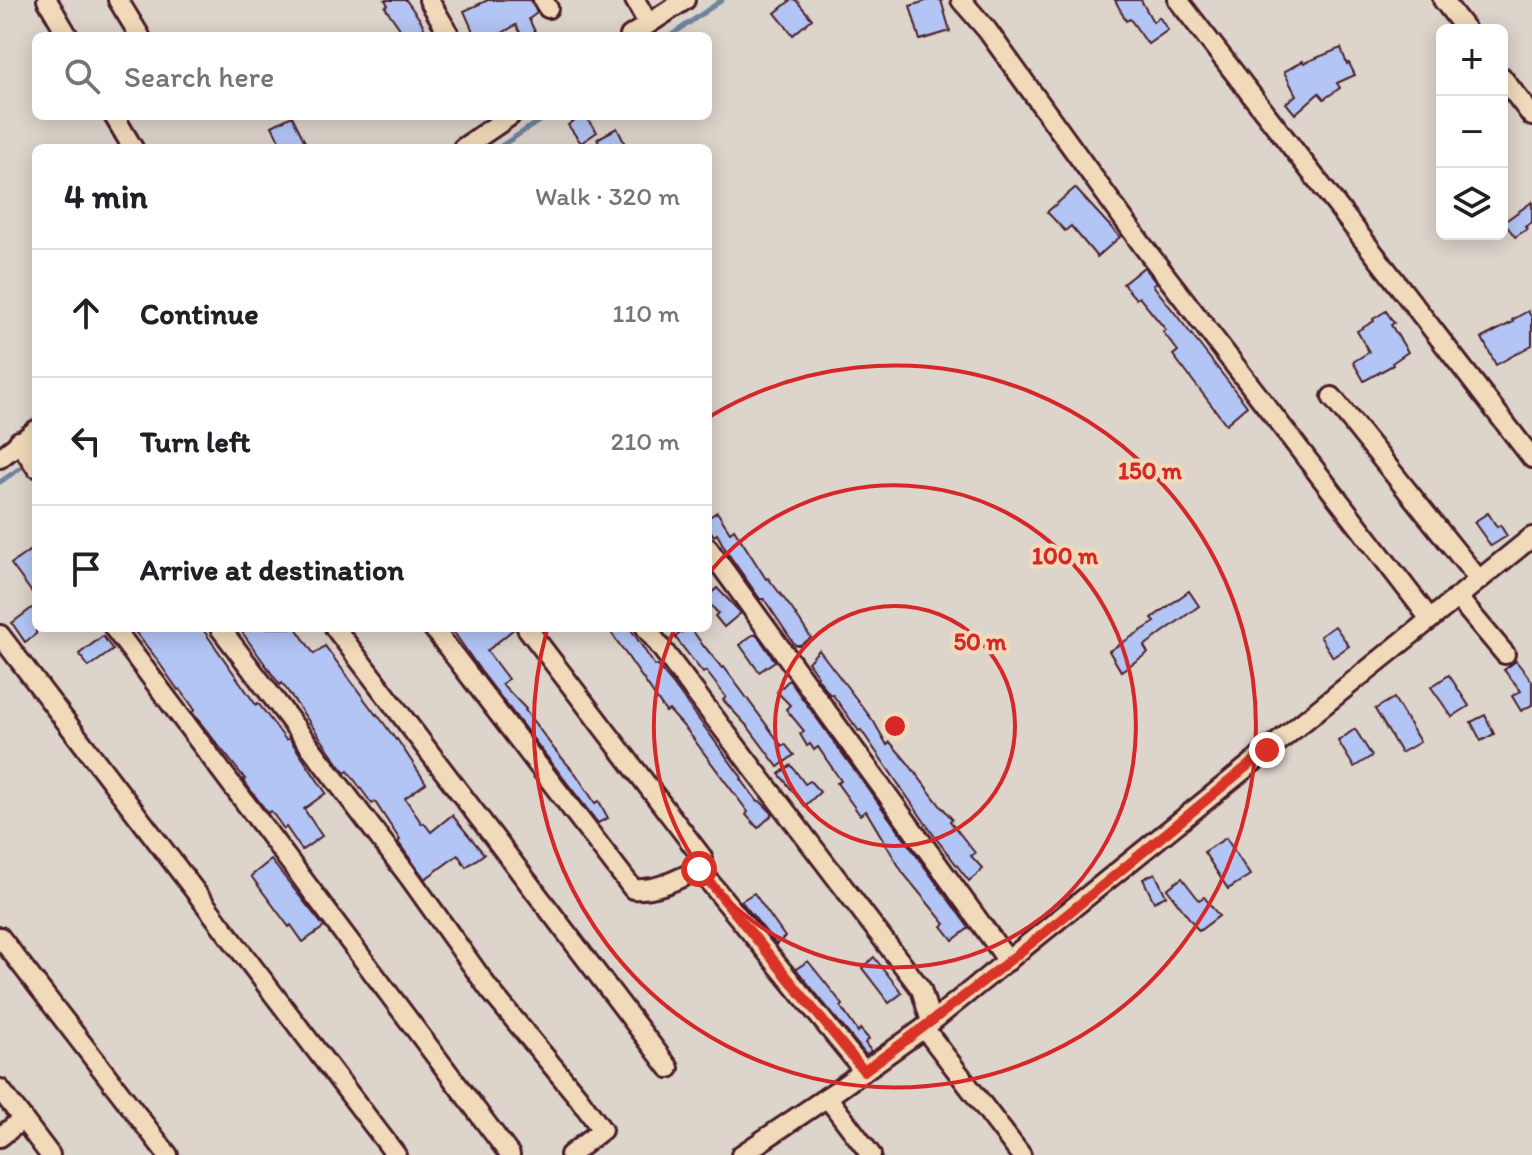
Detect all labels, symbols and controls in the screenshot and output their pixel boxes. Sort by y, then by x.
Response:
map controls [1436,24,1508,240]
button: + [1436,24,1508,96]
search box [32,32,712,120]
icon: search [60,54,104,98]
text: Search here [124,58,274,95]
button: − [1436,96,1508,168]
button: layers [1436,168,1508,240]
text: 4 min [64,176,148,217]
text: Walk · 320 m [535,180,680,212]
icon: ahead [64,291,108,335]
text: Continue [140,295,259,332]
text: 110 m [612,297,680,329]
icon: left [64,419,108,463]
text: Turn left [140,423,251,460]
text: 210 m [611,425,680,457]
text: 150 m [1118,456,1183,485]
text: 100 m [1032,541,1099,570]
icon: arrive [64,547,108,591]
text: Arrive at destination [140,551,404,588]
text: 50 m [954,627,1007,656]
centre of rings [881,712,909,740]
route end [1249,732,1285,768]
route start [681,851,717,887]

